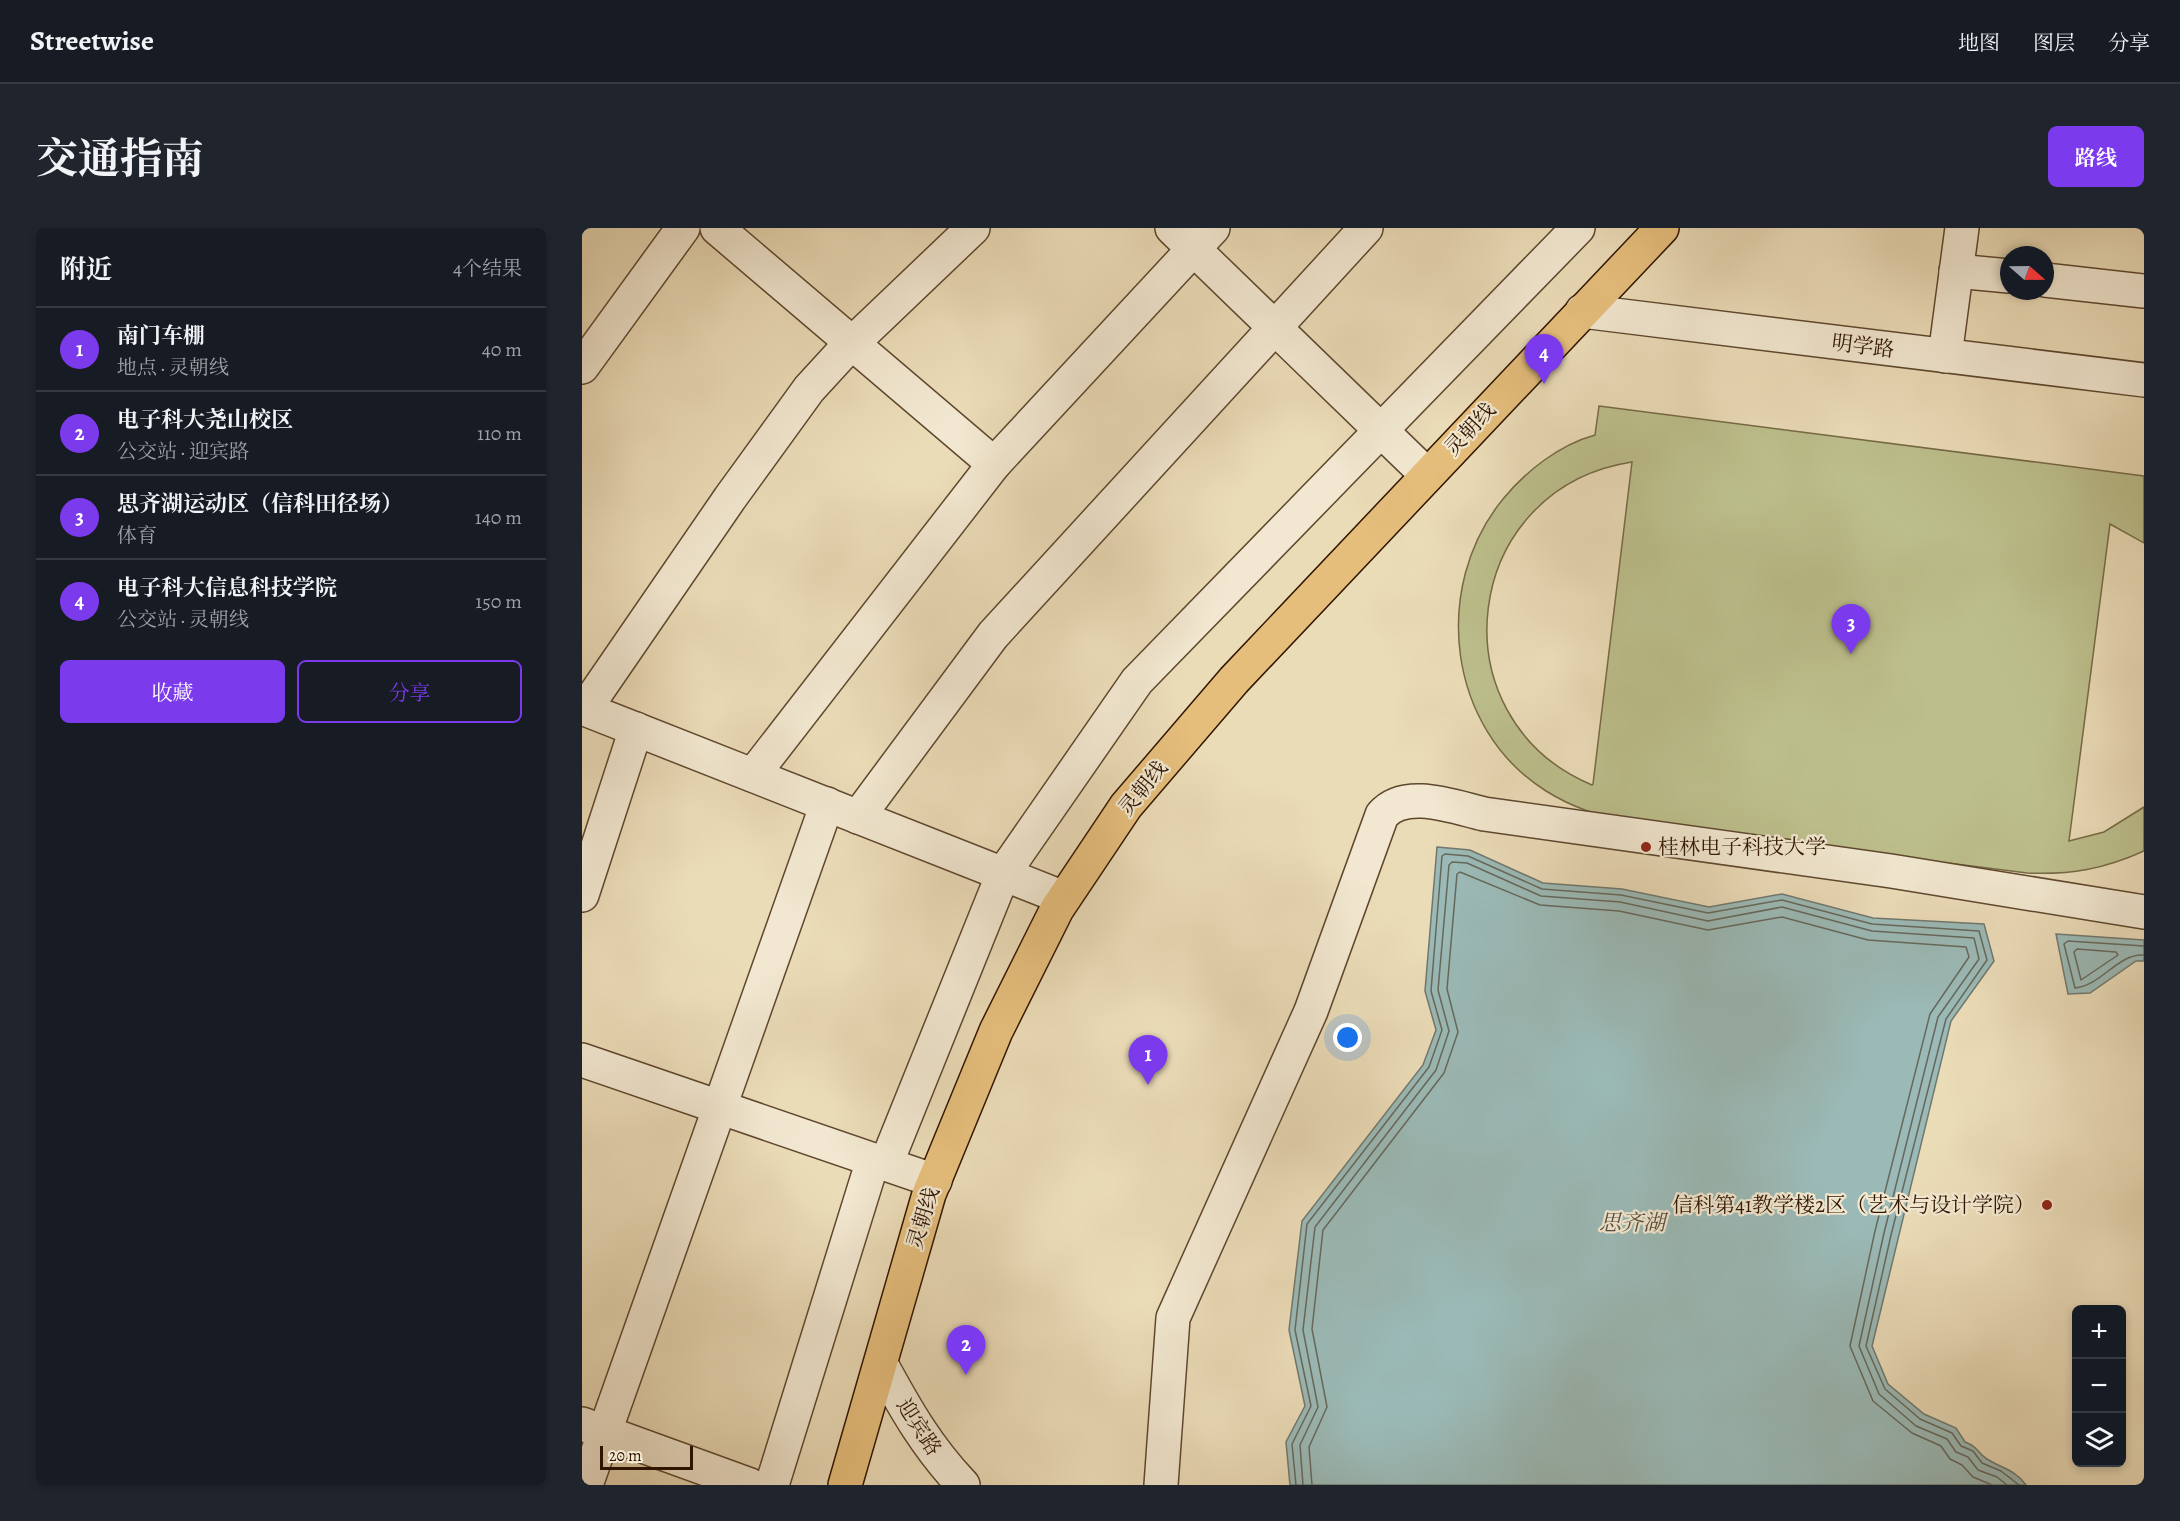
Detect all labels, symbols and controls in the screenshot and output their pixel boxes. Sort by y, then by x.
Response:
text: Streetwise [30,22,154,60]
text: 地图 [1958,29,2000,57]
text: 图层 [2033,29,2075,57]
text: 分享 [2108,29,2150,57]
button: 路线 [2048,126,2144,187]
text: 交通指南 [36,130,204,187]
north arrow [2000,246,2054,300]
text: 附近 [60,252,112,287]
text: 4个结果 [453,255,522,282]
text: 南门车棚 [117,321,205,351]
street label: 明学路 [1830,328,1896,364]
pin: 4 [1524,334,1564,384]
text: 1 [76,336,83,363]
text: 40 m [482,336,522,363]
text: 地点 · 灵朝线 [117,354,229,381]
street label: 灵朝线 [1438,396,1502,462]
text: 电子科大尧山校区 [117,405,293,435]
text: 2 [75,420,84,447]
text: 110 m [477,420,522,447]
text: 公交站 · 迎宾路 [117,438,249,465]
text: 思齐湖运动区（信科田径场） [117,489,403,519]
text: 3 [75,504,84,531]
text: 140 m [475,504,522,531]
text: 体育 [117,522,157,549]
text: 电子科大信息科技学院 [117,573,337,603]
text: 4 [75,588,84,615]
text: 150 m [475,588,522,615]
pin: 3 [1832,604,1870,654]
text: 公交站 · 灵朝线 [117,606,249,633]
button: 收藏 [60,660,285,723]
button: 分享 [297,660,522,723]
street label: 灵朝线 [1112,755,1174,821]
place label: 桂林电子科技大学 [1658,833,1826,861]
marker: 桂林电子科技大学 [1639,840,1653,854]
your location [1333,1023,1362,1052]
pin: 1 [1128,1036,1168,1085]
street label: 灵朝线 [900,1184,946,1252]
place label: 信科第41教学楼2区（艺术与设计学院） [1672,1191,2035,1219]
marker: 信科第41教学楼2区（艺术与设计学院） [2040,1198,2054,1212]
water label: 思齐湖 [1599,1208,1669,1238]
map controls [2072,1305,2126,1467]
button: + [2072,1305,2126,1359]
pin: 2 [946,1326,986,1375]
button: − [2072,1359,2126,1413]
street label: 迎宾路 [890,1393,948,1461]
button: layers [2072,1413,2126,1467]
scale bar [600,1443,693,1470]
text: 20 m [609,1445,642,1467]

